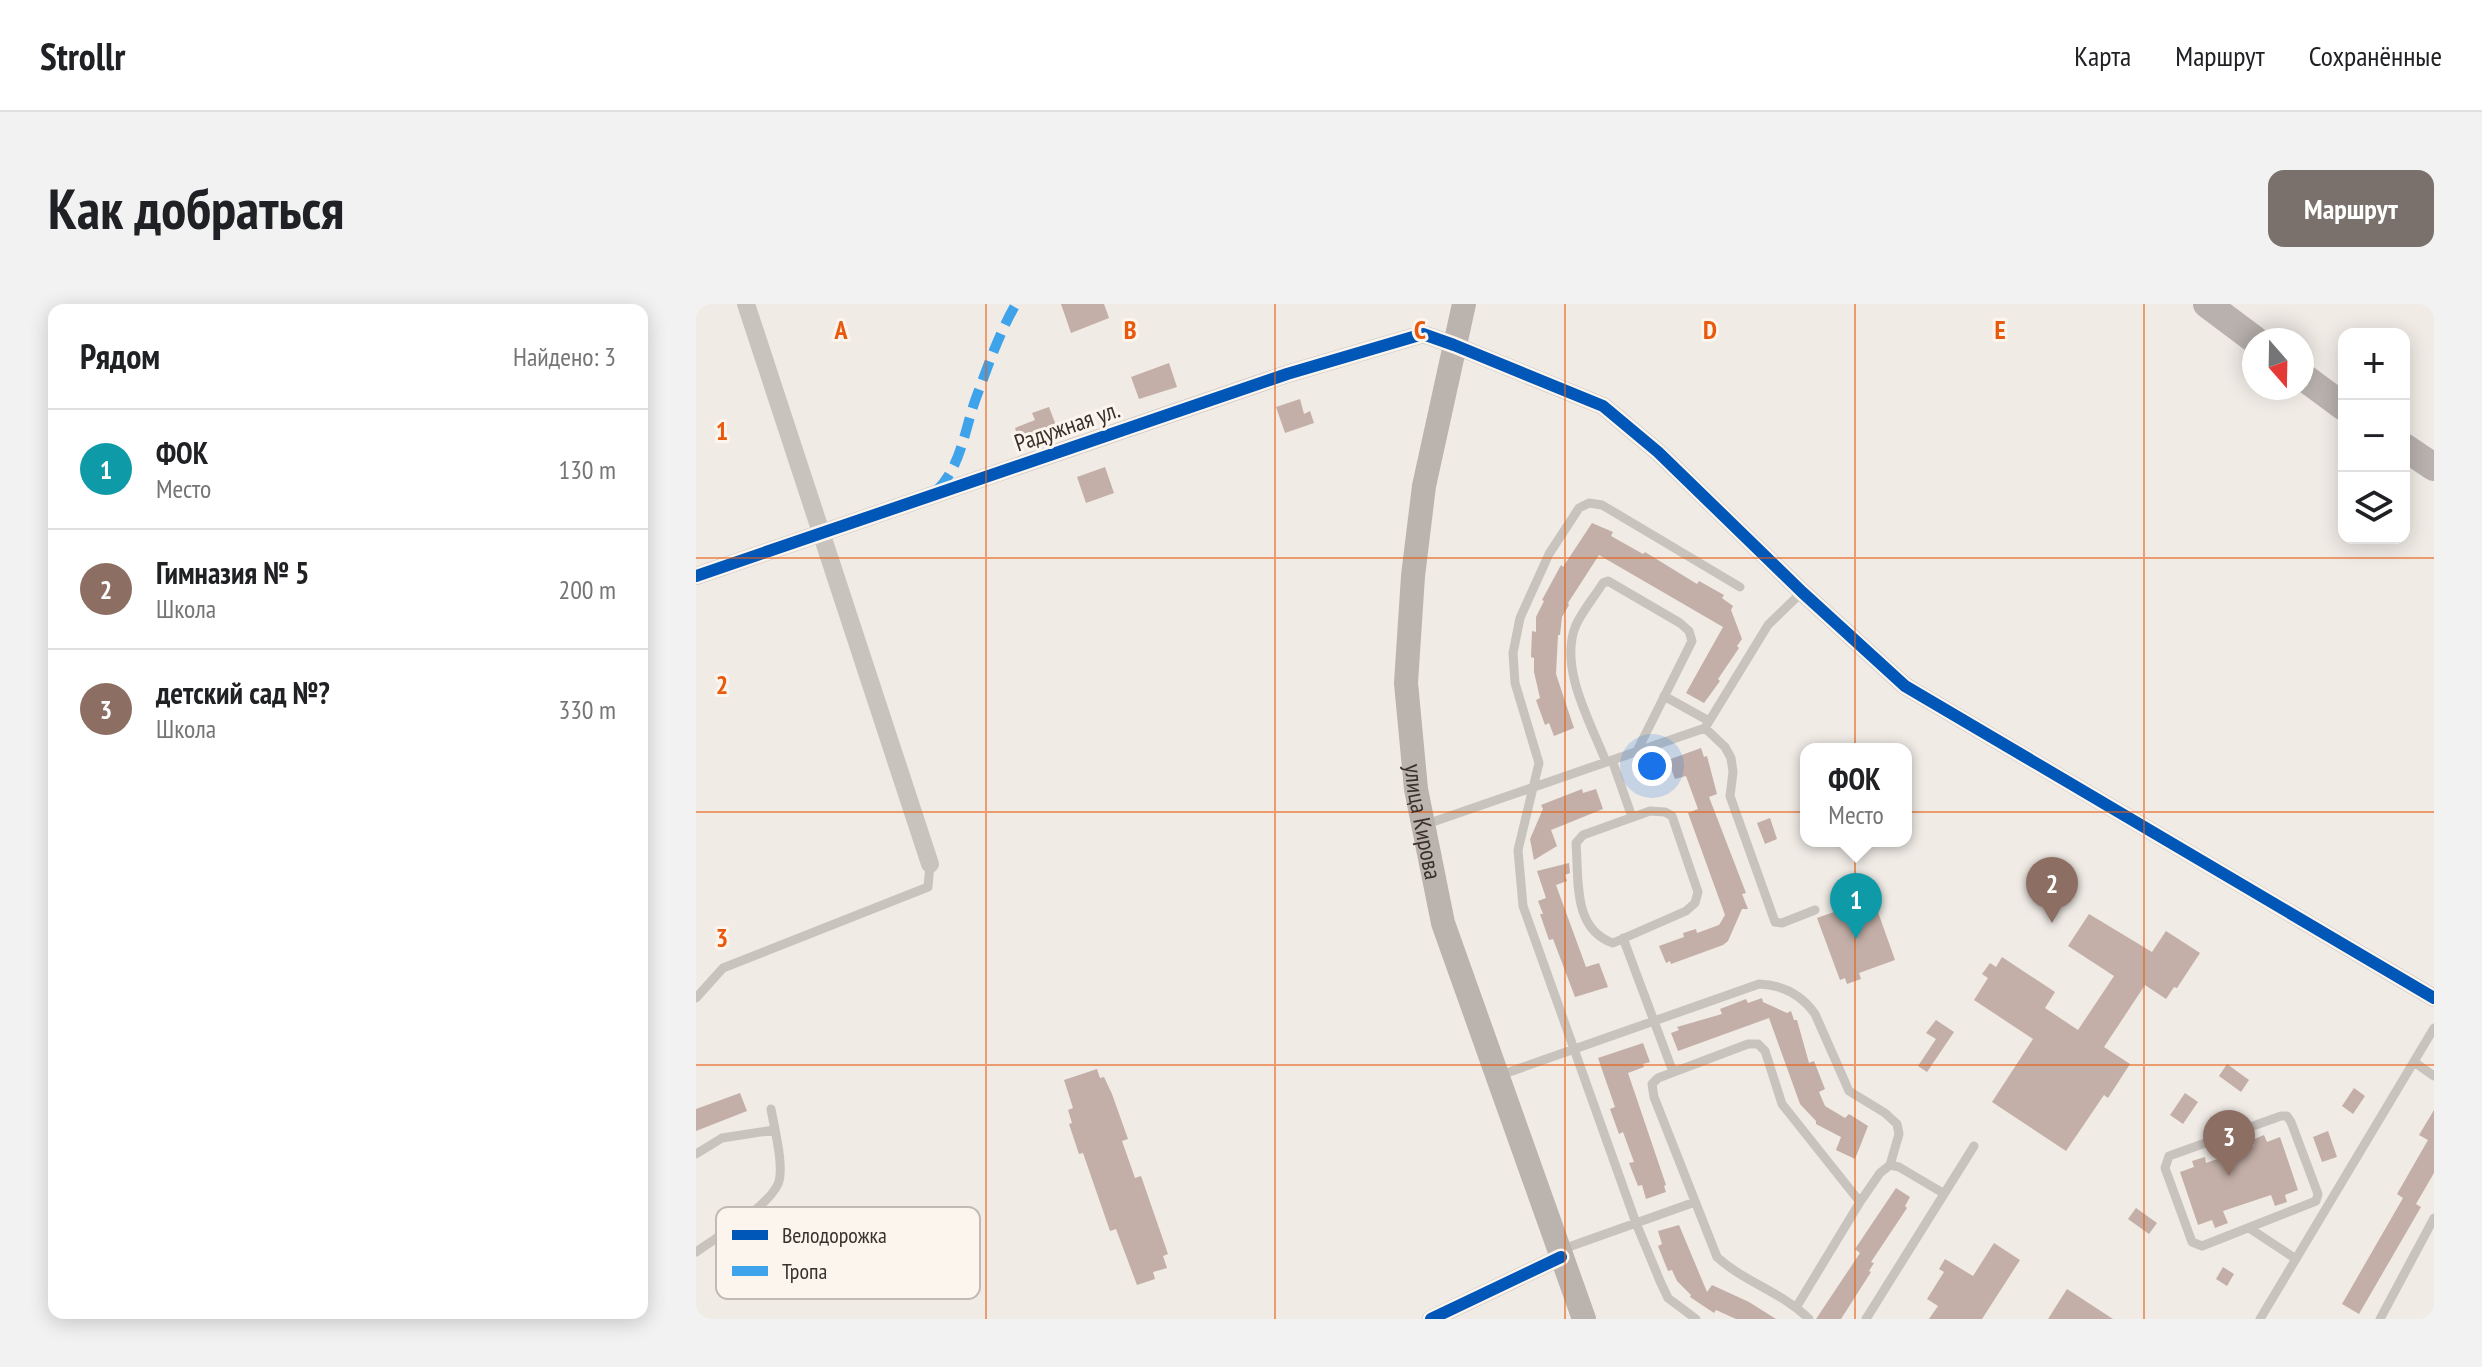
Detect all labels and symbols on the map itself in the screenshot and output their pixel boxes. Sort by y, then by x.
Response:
text: A [833,313,848,346]
text: B [1124,313,1137,346]
text: C [1414,313,1426,346]
text: D [1703,313,1717,346]
text: E [1994,313,2006,346]
north arrow [2242,328,2314,400]
street label: Радужная ул. [1010,394,1124,458]
text: 1 [716,414,728,447]
text: 2 [716,668,728,701]
your location [1632,746,1672,786]
street label: улица Кирова [1398,763,1449,882]
pin: 2 [2026,857,2078,923]
pin: 1 [1830,873,1882,939]
text: 3 [716,921,728,954]
pin: 3 [2203,1110,2255,1176]
legend [716,1207,980,1299]
text: Велодорожка [782,1221,887,1249]
text: Тропа [782,1257,827,1285]

